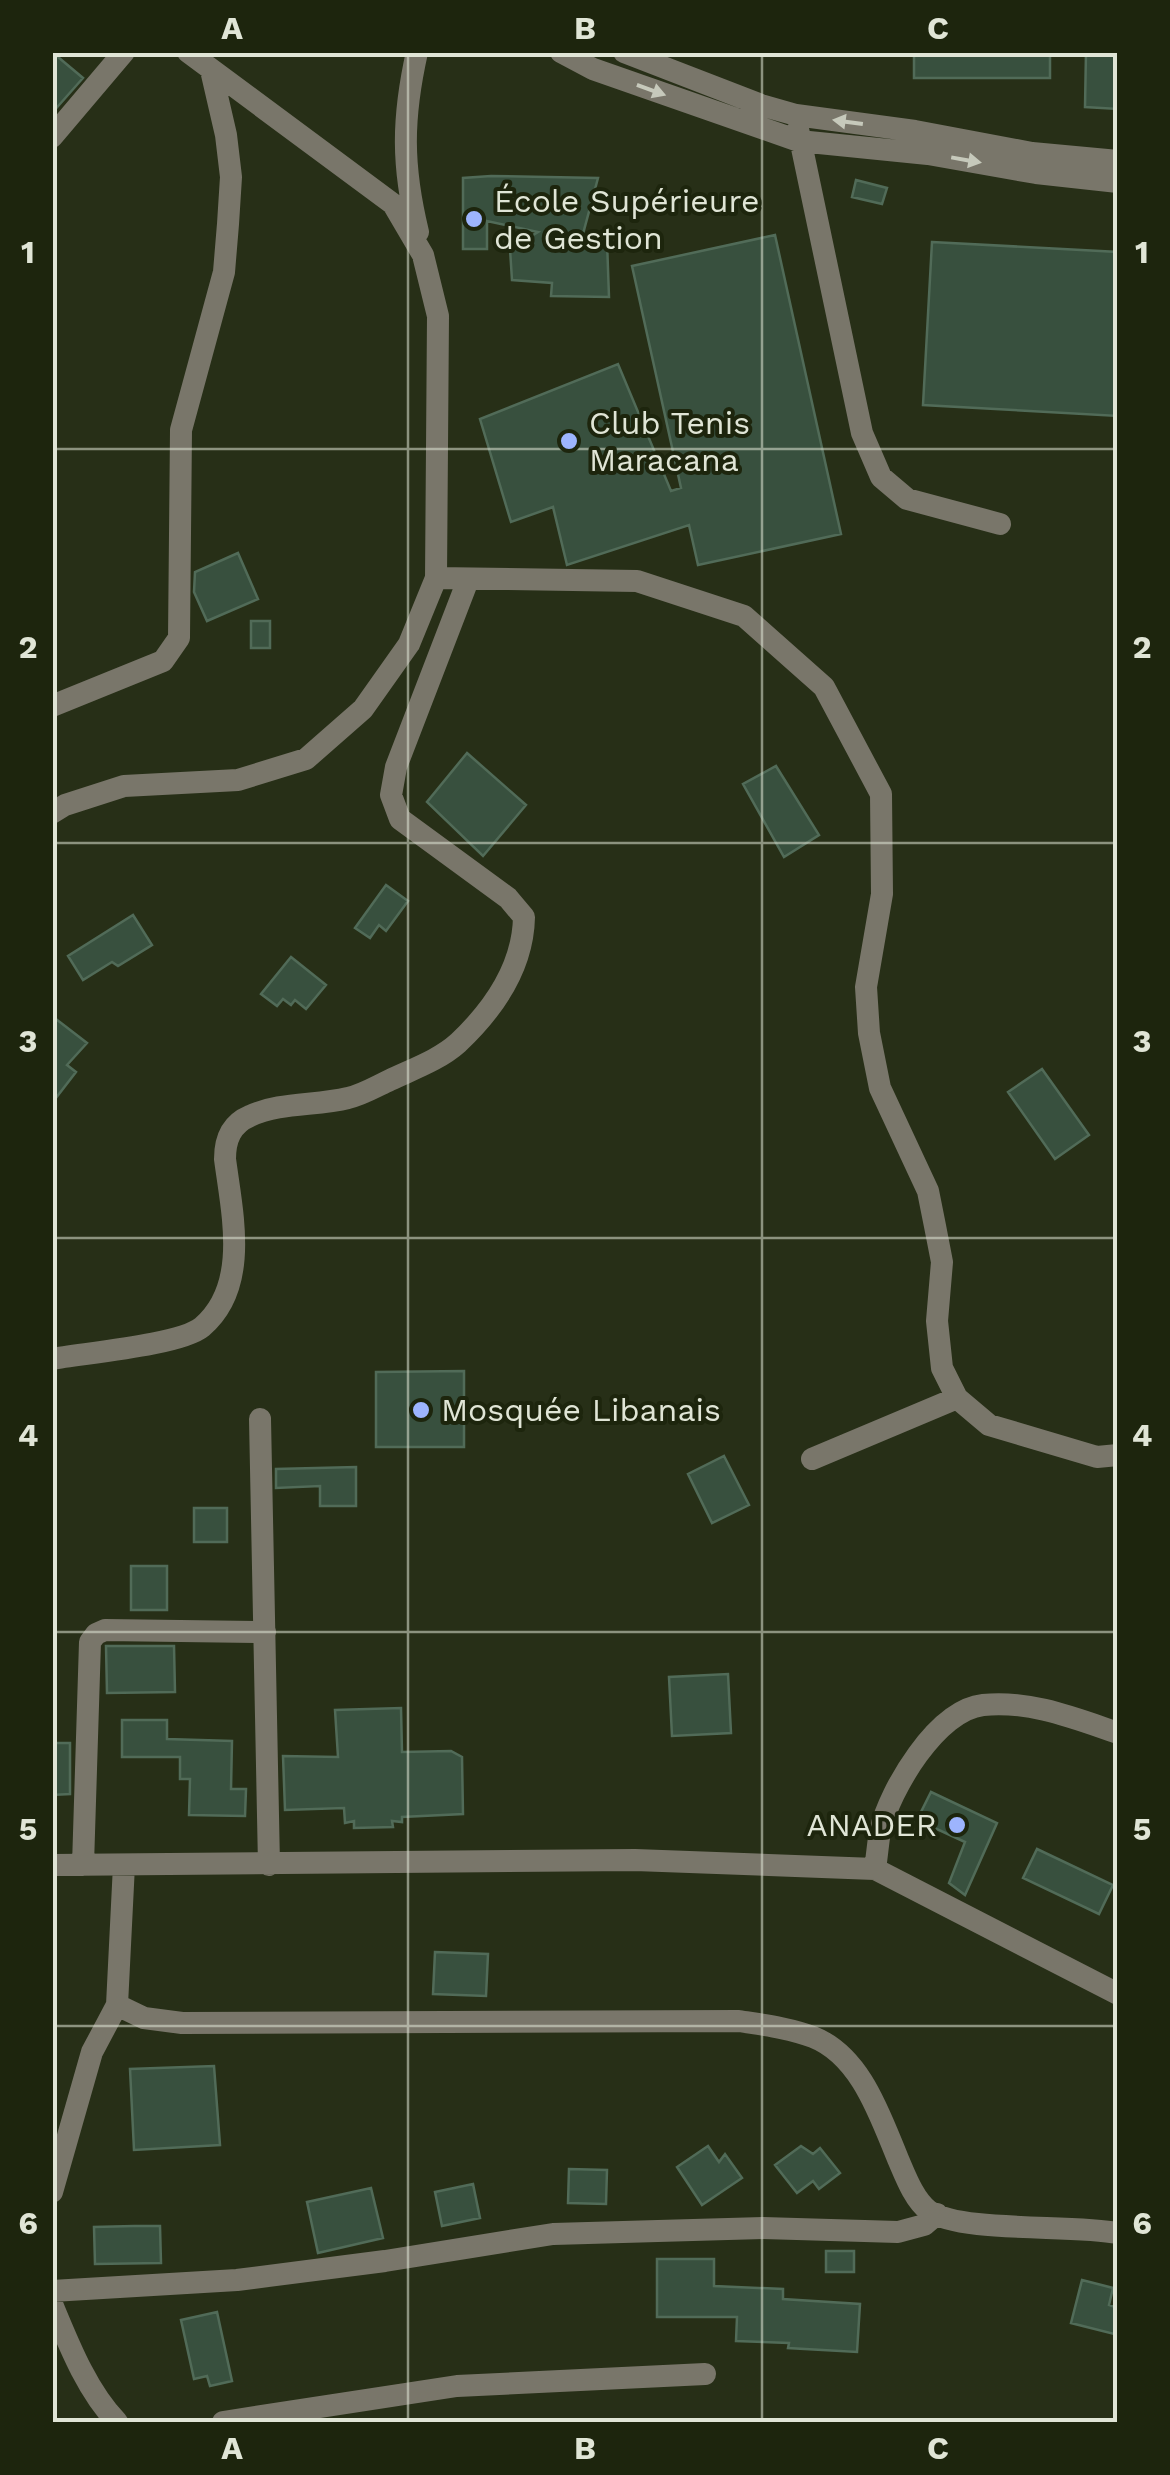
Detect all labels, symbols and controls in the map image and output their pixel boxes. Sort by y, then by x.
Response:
text: A [221,9,243,47]
text: B [574,9,596,47]
text: C [927,9,949,47]
one-way arrow [636,83,666,98]
one-way arrow [832,114,863,130]
one-way arrow [951,153,982,169]
place label: École Supérieure de Gestion [494,182,760,257]
marker: École Supérieure de Gestion [463,208,485,230]
text: 1 [21,233,35,271]
text: 1 [1135,233,1149,271]
place label: Club Tenis Maracana [589,404,750,479]
marker: Club Tenis Maracana [558,430,580,452]
text: 2 [18,628,38,666]
text: 2 [1132,628,1152,666]
text: 3 [19,1022,37,1060]
text: 3 [1133,1022,1151,1060]
place label: Mosquée Libanais [441,1391,721,1429]
marker: Mosquée Libanais [410,1399,432,1421]
text: 4 [18,1416,38,1454]
text: 4 [1132,1416,1152,1454]
place label: ANADER [807,1806,937,1844]
text: 5 [19,1810,37,1848]
text: 5 [1133,1810,1151,1848]
marker: ANADER [946,1814,968,1836]
text: 6 [18,2204,38,2242]
text: 6 [1132,2204,1152,2242]
text: A [221,2429,243,2467]
text: B [574,2429,596,2467]
text: C [927,2429,949,2467]

